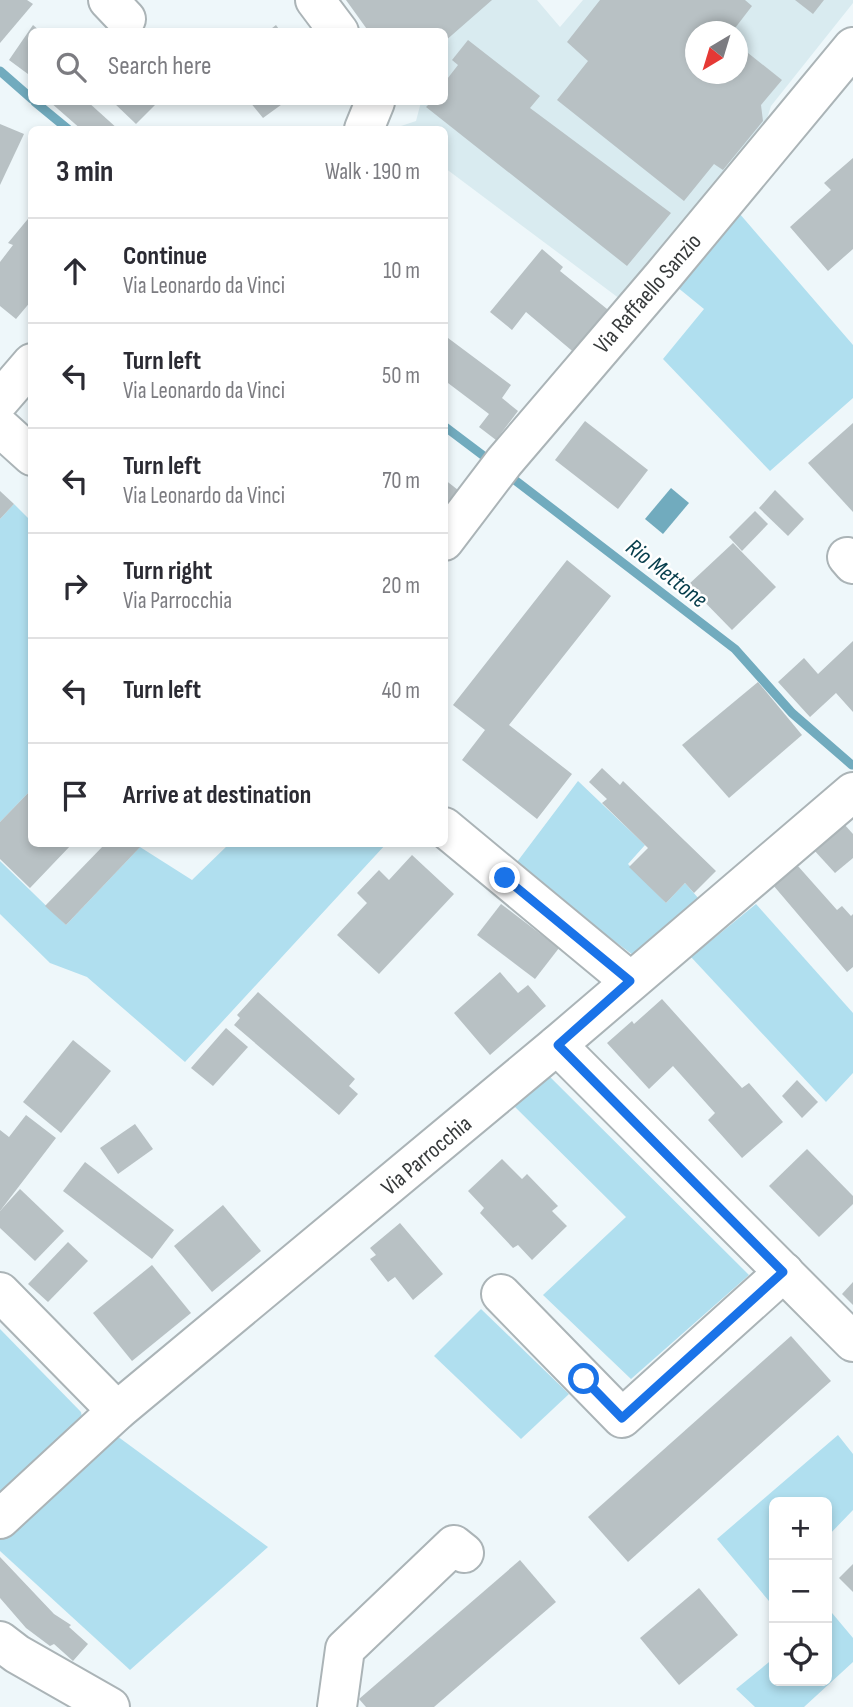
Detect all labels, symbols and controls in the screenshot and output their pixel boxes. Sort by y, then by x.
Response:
north arrow [685,21,748,84]
search box [28,28,448,105]
icon: search [52,48,90,86]
text: Search here [108,51,211,82]
text: 3 min [56,154,113,190]
text: Walk · 190 m [325,158,420,186]
street label: Via Raffaello Sanzio [588,228,707,359]
text: Continue [123,241,207,272]
icon: ahead [56,252,94,290]
text: 10 m [383,257,420,285]
text: Via Leonardo da Vinci [123,272,285,300]
text: Turn left [123,346,201,377]
icon: left [56,357,94,395]
text: 50 m [382,362,420,390]
text: Via Leonardo da Vinci [123,377,285,405]
text: Turn left [123,451,201,482]
icon: left [56,462,94,500]
text: 70 m [382,467,420,495]
text: Via Leonardo da Vinci [123,482,285,510]
water label: Rio Mettone [620,533,713,614]
text: Turn right [123,556,212,587]
icon: right [56,567,94,605]
text: 20 m [382,572,420,600]
text: Via Parrocchia [123,587,232,615]
icon: left [56,672,94,710]
text: Turn left [123,675,201,706]
text: 40 m [382,677,420,705]
icon: arrive [56,777,94,815]
text: Arrive at destination [123,780,311,811]
route end [489,862,520,893]
street label: Via Parrocchia [376,1110,477,1202]
route start [568,1363,599,1394]
map controls [769,1497,832,1686]
button: + [769,1497,832,1560]
button: − [769,1560,832,1623]
button: locate [769,1623,832,1686]

